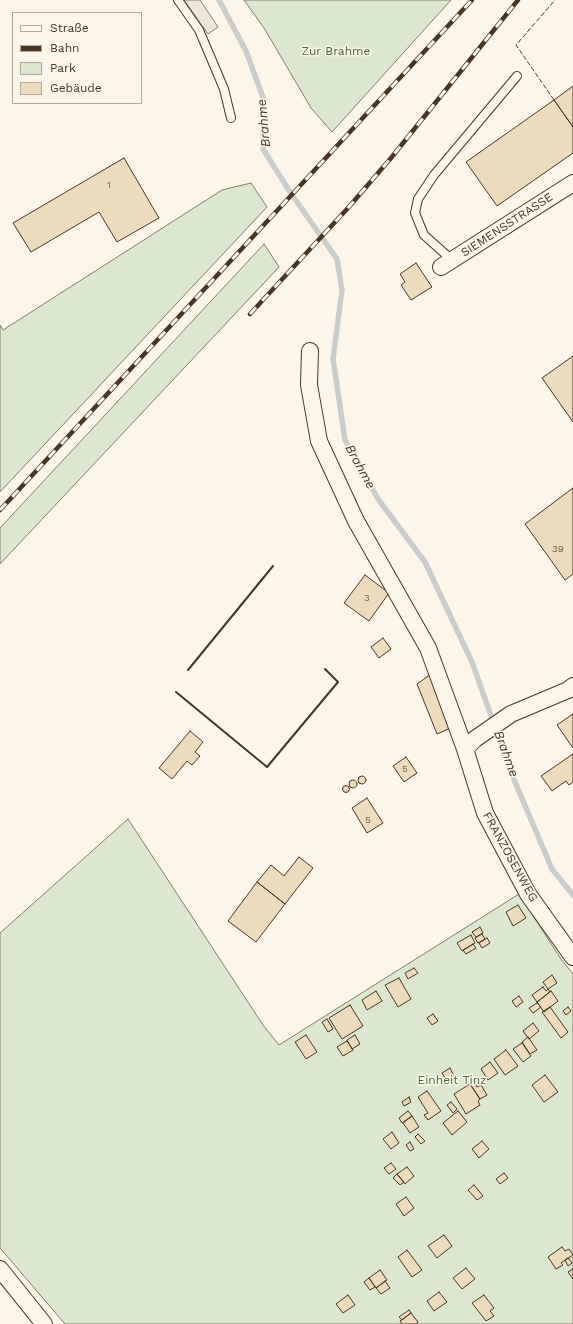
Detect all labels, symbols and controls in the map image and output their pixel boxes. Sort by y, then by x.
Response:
legend [12,12,142,104]
text: Straße [50,21,89,35]
text: Bahn [50,41,79,55]
park label: Zur Brahme [302,44,370,58]
text: Park [50,61,76,75]
text: Gebäude [50,81,102,95]
water label: Brahme [254,98,274,148]
house number: 1 [107,179,111,191]
street label: SIEMENSSTRASSE [458,190,556,260]
water label: Brahme [341,442,379,492]
house number: 39 [552,543,564,555]
house number: 3 [364,592,370,604]
water label: Brahme [490,729,522,779]
house number: 5 [402,763,408,775]
street label: FRANZOSENWEG [479,810,541,904]
house number: 5 [365,814,371,826]
park label: Einheit Tinz [417,1073,487,1087]

